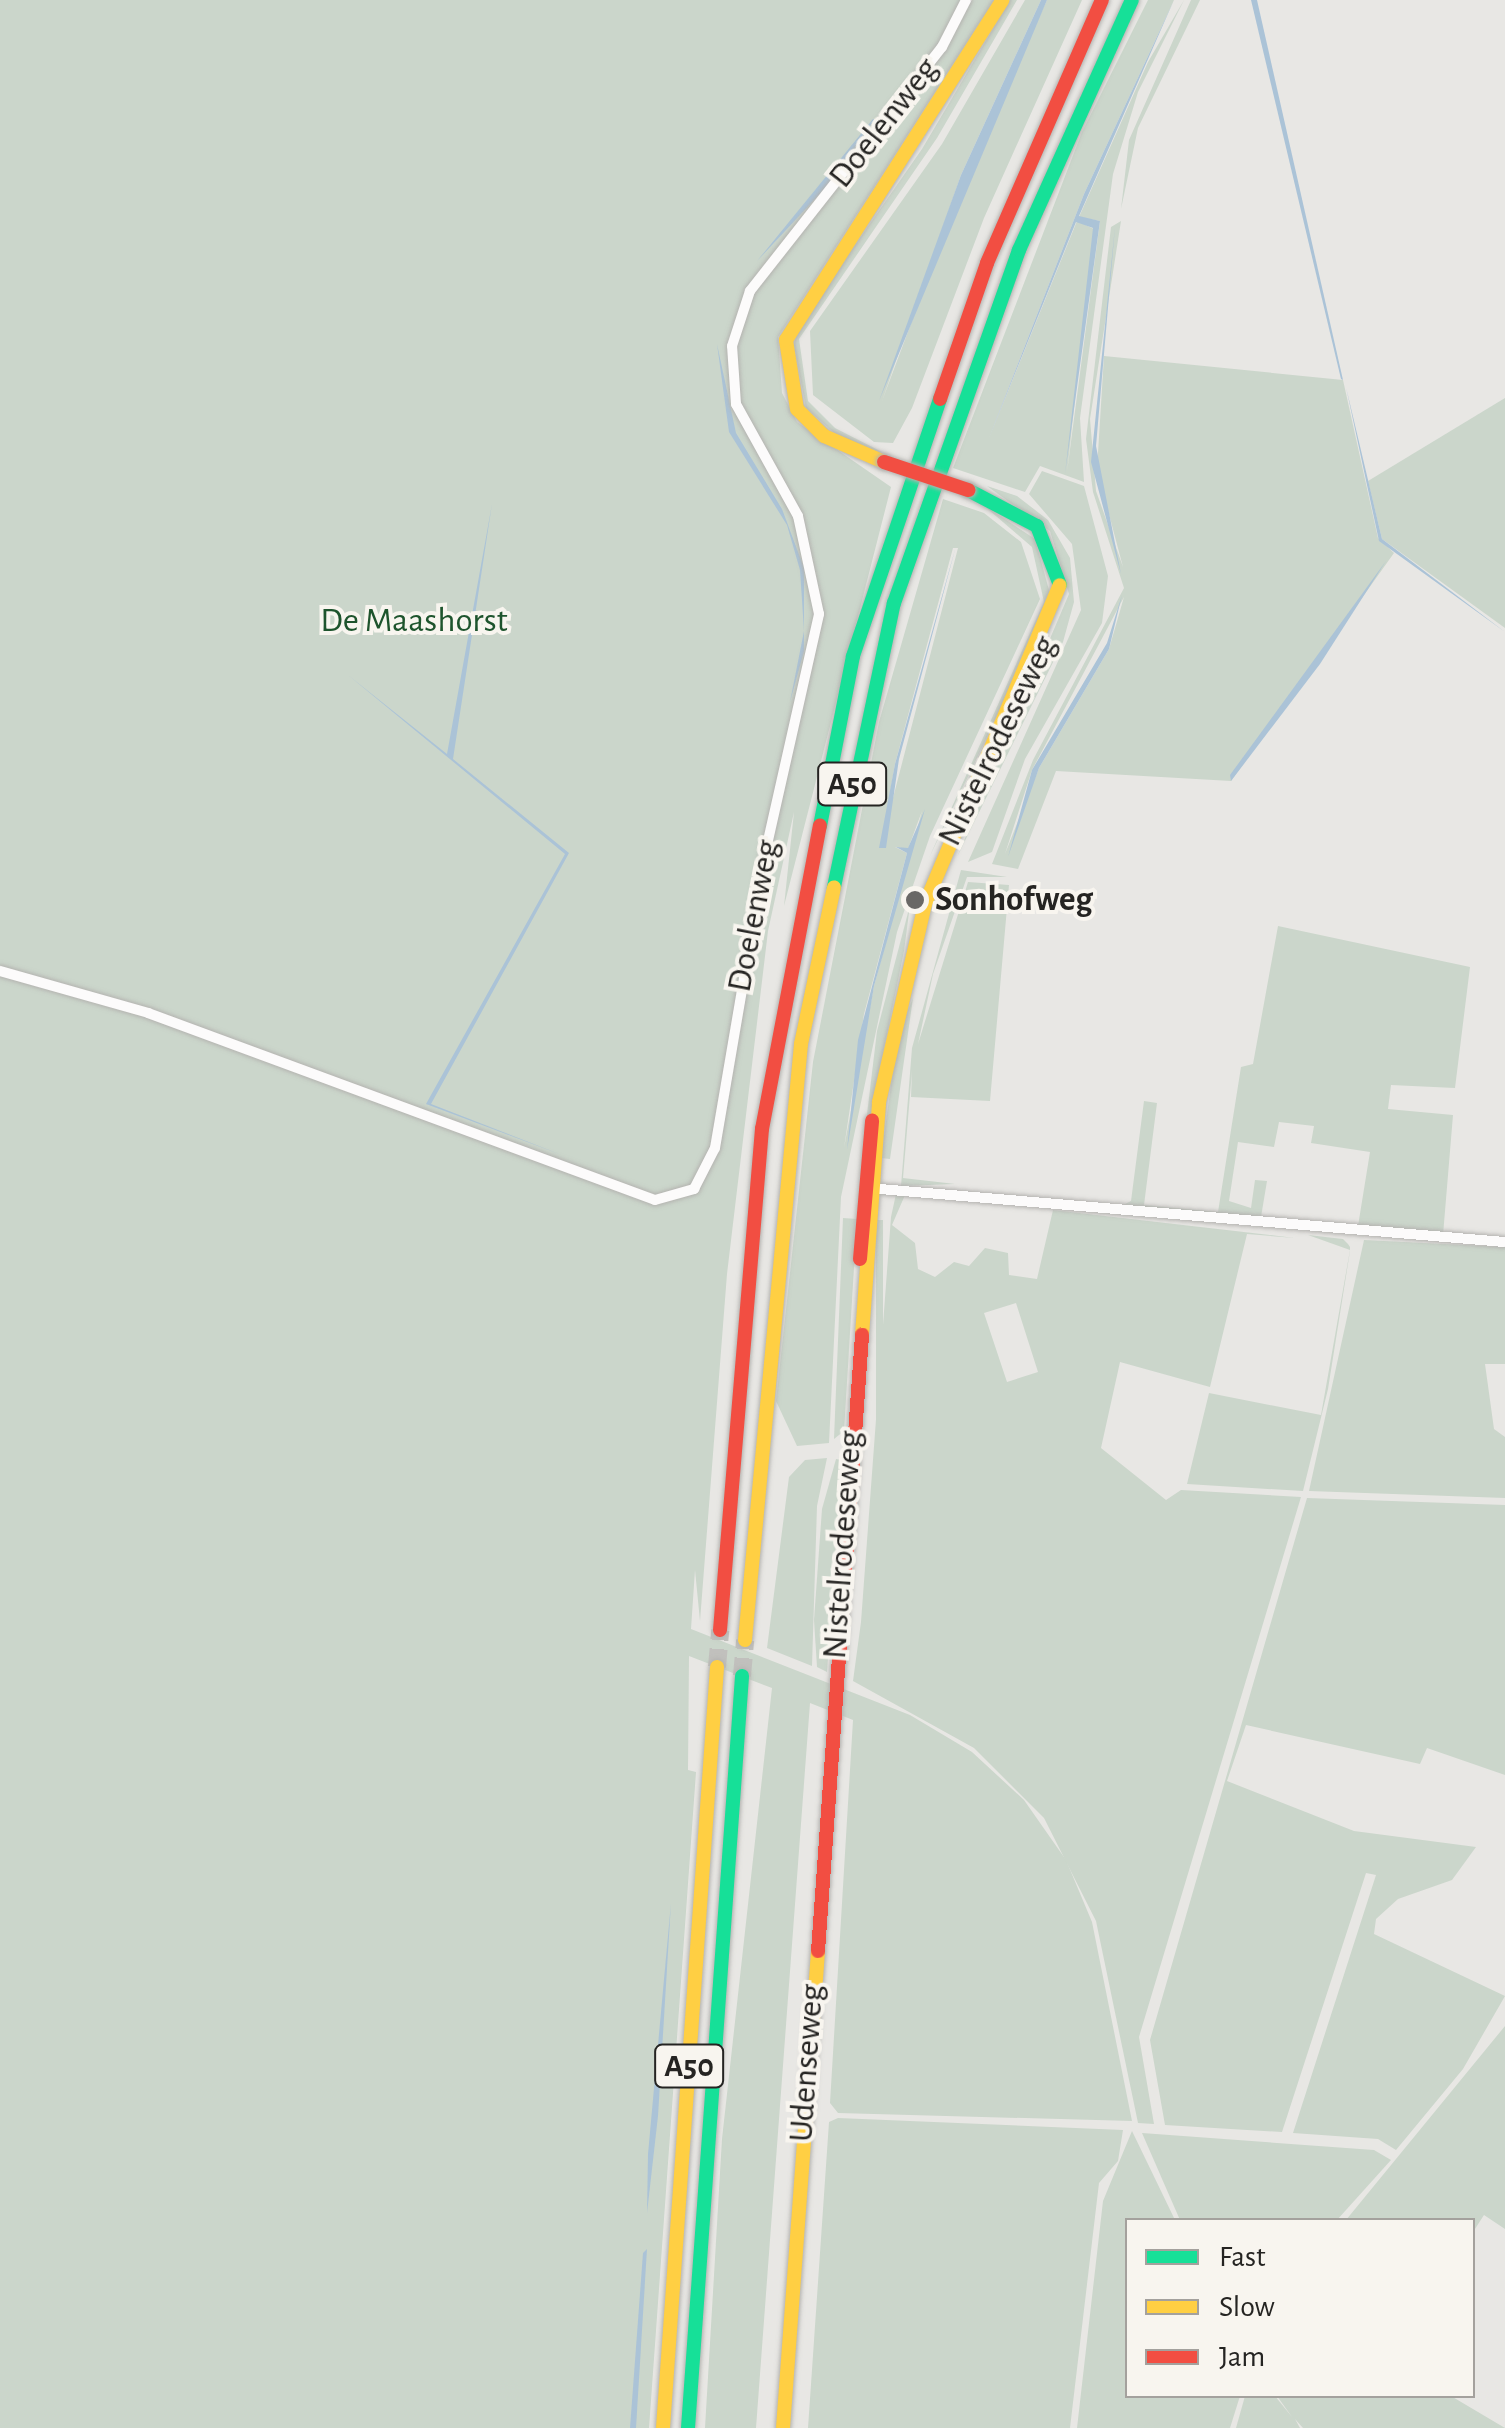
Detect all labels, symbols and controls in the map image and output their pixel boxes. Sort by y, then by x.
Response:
street label: Doelenweg [820,49,948,197]
park label: De Maashorst [320,600,508,642]
street label: Nistelrodeseweg [929,629,1067,853]
road number: A50 [817,757,887,811]
street label: Doelenweg [719,836,789,996]
place label: Sonhofweg [935,879,1093,921]
marker: Sonhofweg [904,889,926,911]
street label: Nistelrodeseweg [814,1430,872,1660]
street label: Udenseweg [781,1983,833,2143]
road number: A50 [654,2039,724,2093]
legend [1125,2218,1475,2398]
text: Fast [1219,2242,1266,2272]
text: Slow [1219,2292,1275,2322]
text: Jam [1219,2342,1265,2372]

